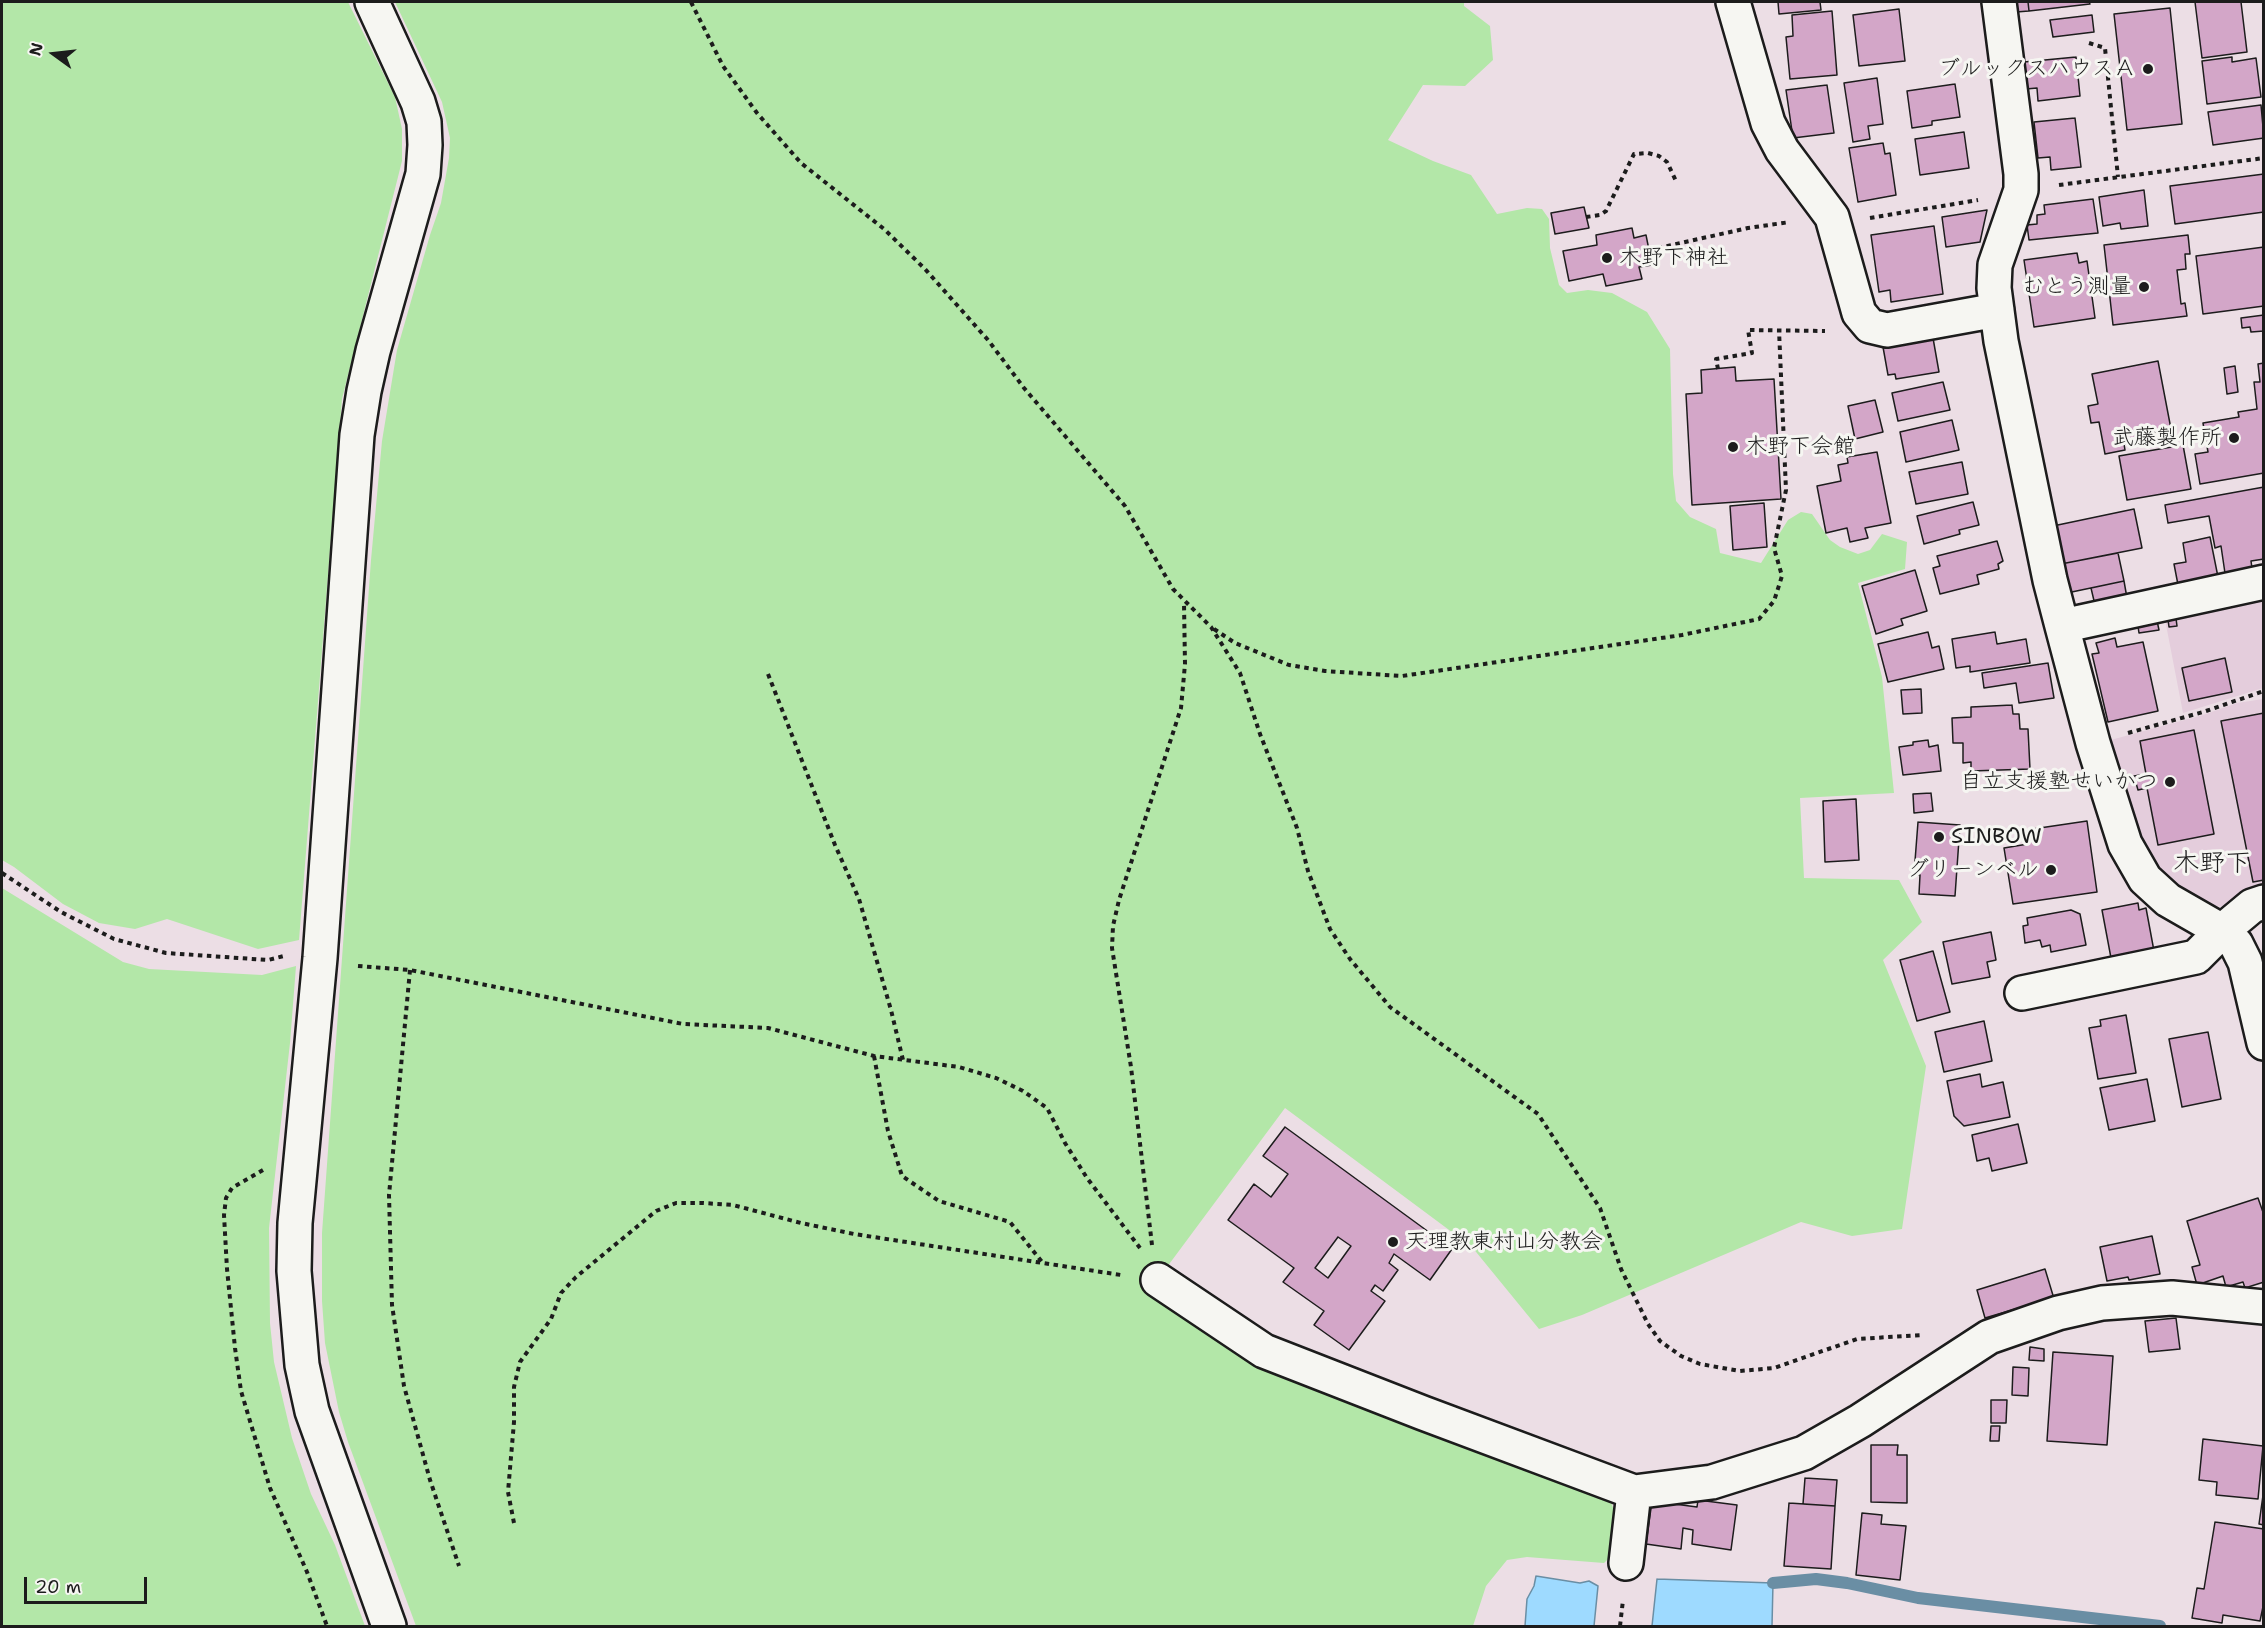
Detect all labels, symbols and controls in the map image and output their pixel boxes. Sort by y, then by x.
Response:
north arrow [24,24,84,84]
text: N [24,40,48,58]
place label: ブルックスハウスＡ [1938,56,2136,82]
marker: ブルックスハウスＡ [2141,62,2155,76]
place label: 木野下神社 [1619,245,1729,271]
marker: 木野下神社 [1600,251,1614,265]
place label: むとう測量 [2022,274,2132,300]
marker: むとう測量 [2137,280,2151,294]
place label: 武藤製作所 [2112,425,2222,451]
marker: 武藤製作所 [2227,431,2241,445]
place label: 木野下会館 [1745,434,1855,460]
marker: 木野下会館 [1726,440,1740,454]
place label: 自立支援塾せいかつ [1960,769,2158,795]
marker: 自立支援塾せいかつ [2163,775,2177,789]
place label: SINBOW [1951,824,2042,850]
marker: SINBOW [1932,830,1946,844]
district label: 木野下 [2173,848,2251,880]
place label: グリーンベル [1907,857,2039,883]
marker: グリーンベル [2044,863,2058,877]
place label: 天理教東村山分教会 [1405,1229,1603,1255]
marker: 天理教東村山分教会 [1386,1235,1400,1249]
scale bar [27,1565,150,1603]
text: 20 m [35,1575,81,1599]

